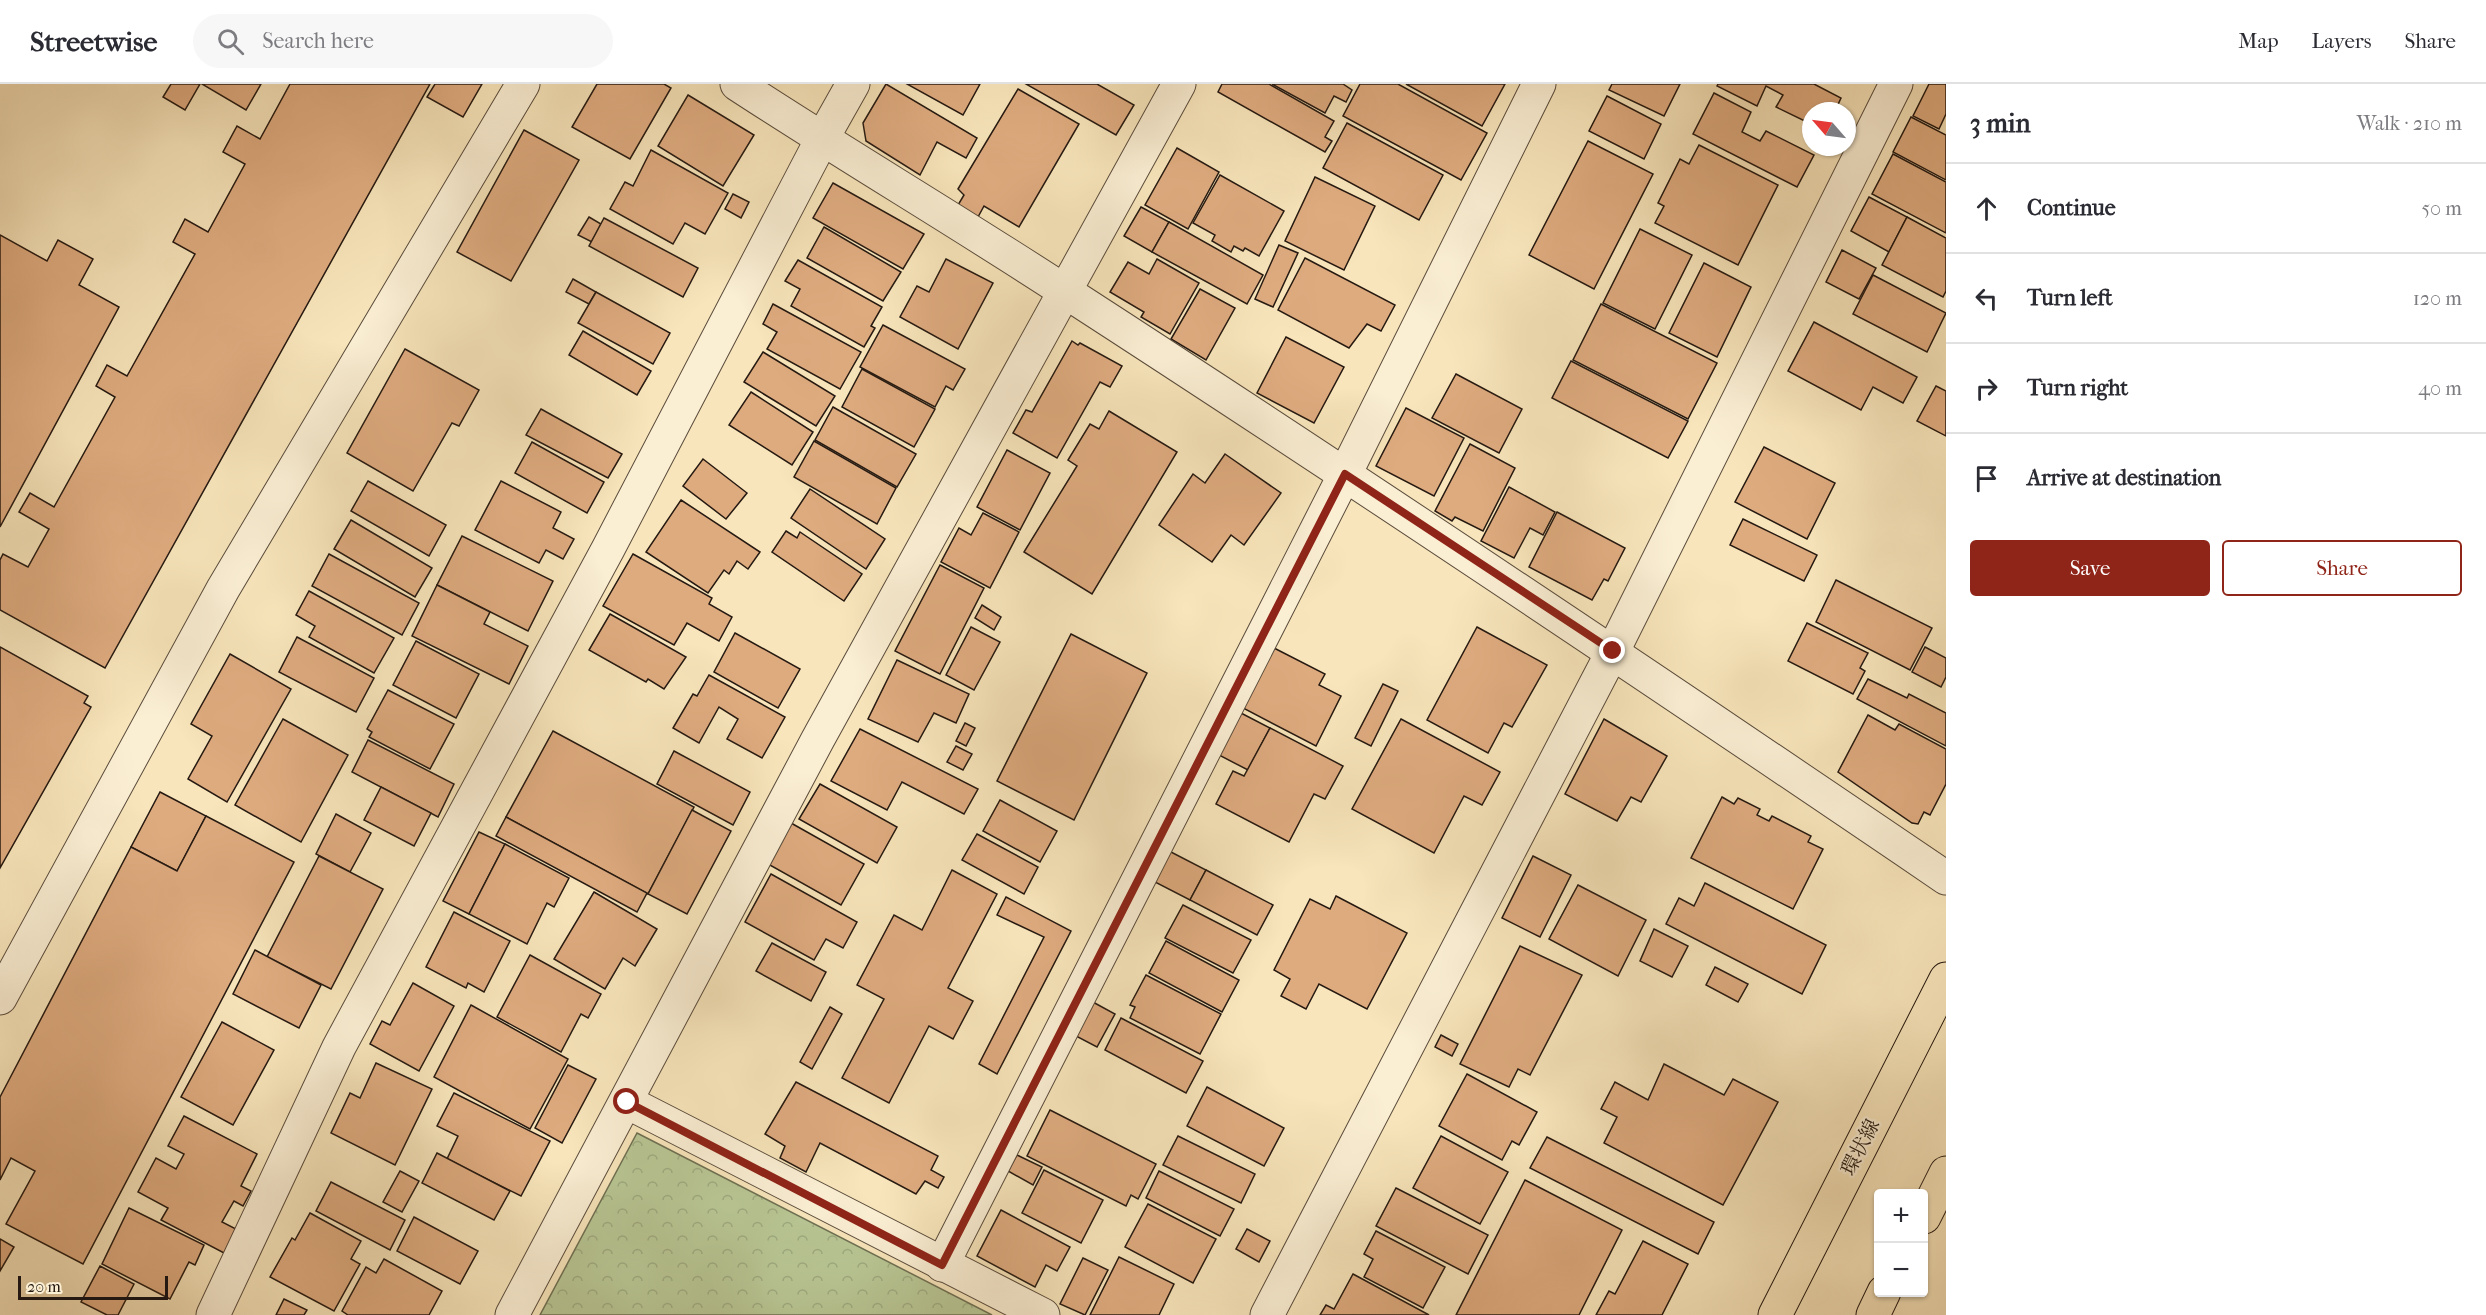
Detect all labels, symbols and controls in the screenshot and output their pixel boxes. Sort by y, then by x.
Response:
search box [193,14,613,68]
text: Streetwise [30,25,157,58]
icon: search [214,25,247,58]
text: Search here [262,28,374,54]
text: Map [2238,29,2279,53]
text: Layers [2312,29,2371,53]
text: Share [2404,29,2456,53]
north arrow [1802,102,1856,156]
text: 3 min [1970,108,2031,139]
text: Walk · 210 m [2357,112,2462,135]
icon: ahead [1970,192,2003,225]
text: Continue [2027,195,2116,221]
text: 50 m [2421,197,2462,220]
icon: left [1970,282,2003,315]
text: Turn left [2027,285,2113,311]
text: 120 m [2413,287,2462,310]
icon: right [1970,372,2003,405]
text: Turn right [2027,375,2128,401]
text: 40 m [2418,377,2462,400]
icon: arrive [1970,462,2003,495]
text: Arrive at destination [2027,465,2221,491]
button: Save [1970,540,2210,596]
button: Share [2222,540,2462,596]
route end [1599,637,1625,663]
route start [613,1088,639,1114]
street label: 環状線 [1837,1115,1884,1179]
map controls [1874,1189,1928,1297]
button: + [1874,1189,1928,1243]
button: − [1874,1243,1928,1297]
scale bar [18,1273,168,1300]
text: 20 m [27,1277,61,1296]

